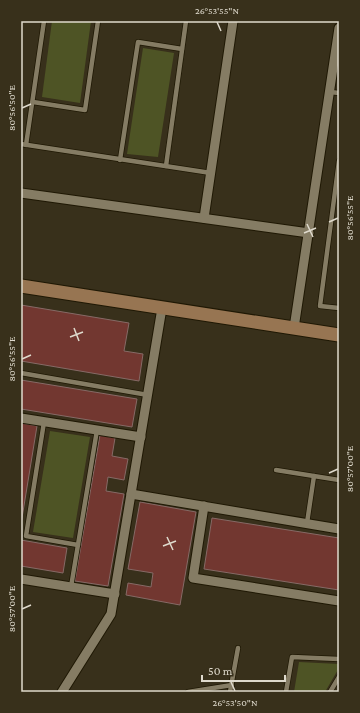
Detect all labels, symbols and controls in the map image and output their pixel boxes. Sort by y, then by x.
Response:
text: 26°53'55"N [195,5,239,16]
text: 80°56'50"E [6,84,17,131]
text: 80°56'55"E [344,195,355,240]
text: 80°56'55"E [6,336,17,381]
text: 80°57'00"E [344,445,355,492]
text: 80°57'00"E [6,585,17,632]
scale bar [202,657,285,683]
text: 50 m [208,664,233,678]
text: 26°53'50"N [213,697,258,708]

